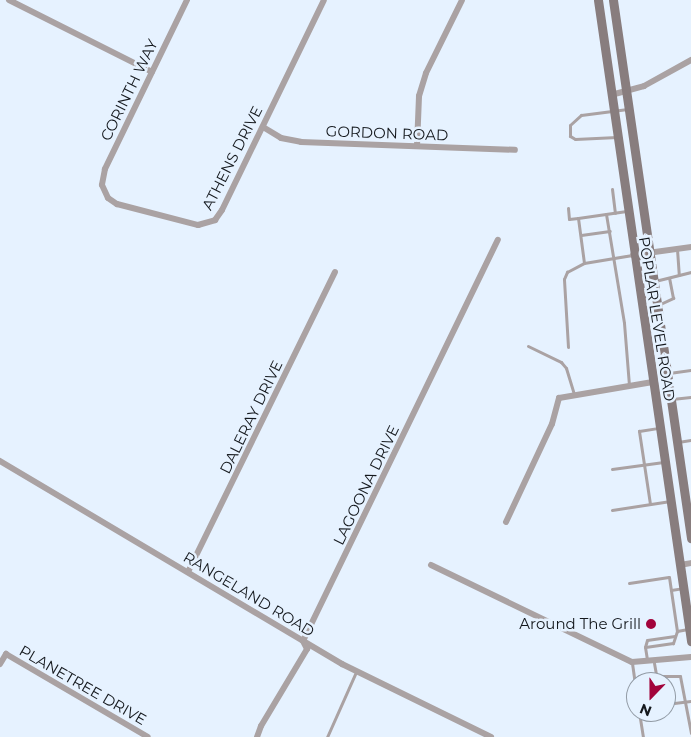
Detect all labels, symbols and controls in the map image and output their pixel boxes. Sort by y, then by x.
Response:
street label: CORINTH WAY [97,36,161,144]
street label: ATHENS DRIVE [198,103,266,213]
street label: GORDON ROAD [325,122,449,144]
street label: POPLAR LEVEL ROAD [635,235,679,403]
street label: DALERAY DRIVE [216,357,286,477]
street label: LAGOONA DRIVE [329,422,403,548]
street label: RANGELAND ROAD [180,548,318,640]
place label: Around The Grill [519,615,641,633]
marker: Around The Grill [645,618,657,630]
street label: PLANETREE DRIVE [16,641,150,729]
north arrow [626,672,676,722]
text: N [637,700,654,720]

